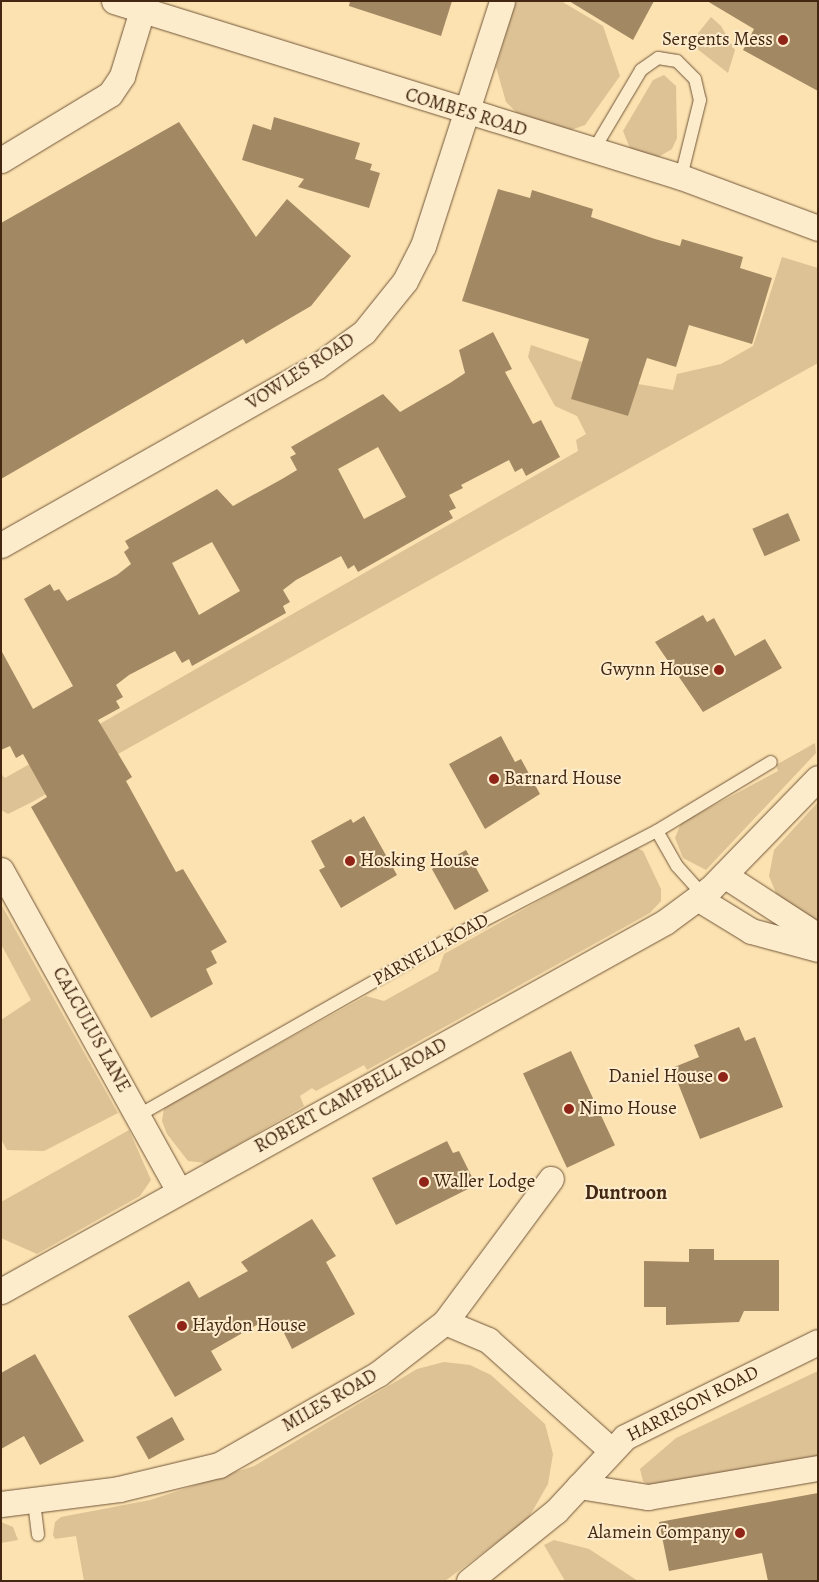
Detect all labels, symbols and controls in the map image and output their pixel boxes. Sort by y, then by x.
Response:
place label: Sergents Mess [662,29,773,51]
marker: Sergents Mess [777,34,789,46]
street label: COMBES ROAD [402,84,530,142]
street label: VOWLES ROAD [243,329,359,415]
place label: Gwynn House [600,659,709,681]
marker: Gwynn House [713,664,725,676]
place label: Barnard House [504,768,622,790]
marker: Barnard House [488,773,500,785]
place label: Hosking House [360,850,479,872]
marker: Hosking House [344,855,356,867]
street label: PARNELL ROAD [369,909,493,991]
street label: CALCULUS LANE [47,963,135,1097]
street label: ROBERT CAMPBELL ROAD [251,1034,451,1158]
place label: Daniel House [608,1066,713,1088]
marker: Daniel House [717,1071,729,1083]
place label: Nimo House [579,1098,677,1120]
marker: Nimo House [563,1103,575,1115]
place label: Waller Lodge [434,1171,535,1193]
marker: Waller Lodge [418,1176,430,1188]
district label: Duntroon [585,1180,667,1204]
place label: Haydon House [192,1315,306,1337]
marker: Haydon House [176,1320,188,1332]
street label: HARRISON ROAD [623,1361,763,1447]
street label: MILES ROAD [278,1365,382,1437]
place label: Alamein Company [588,1522,730,1544]
marker: Alamein Company [734,1527,746,1539]

